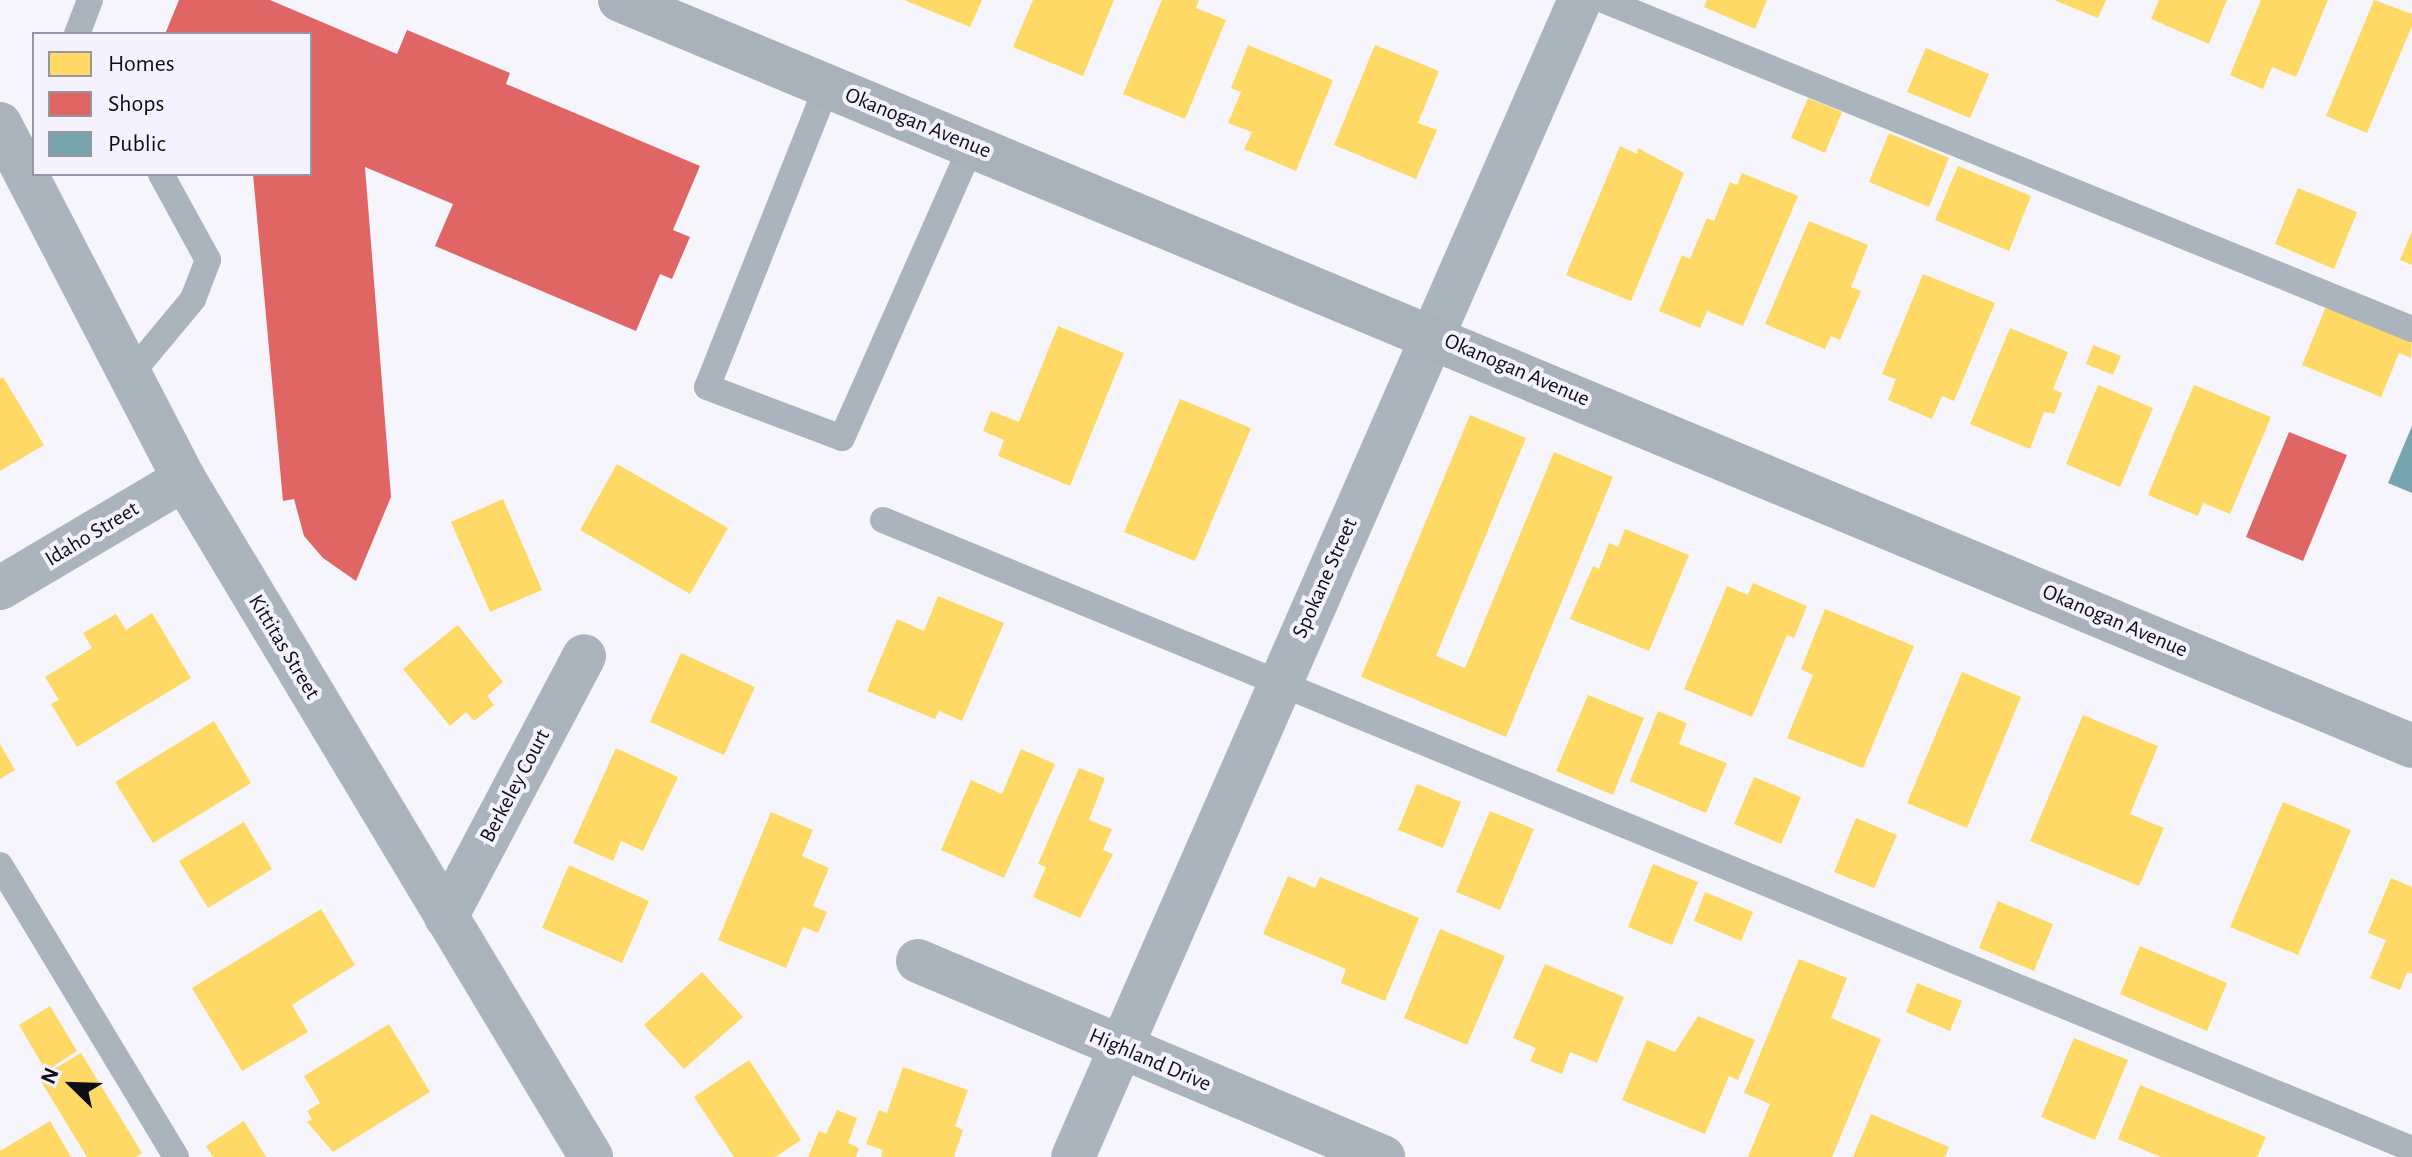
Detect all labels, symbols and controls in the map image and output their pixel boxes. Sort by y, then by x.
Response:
legend [32,32,312,176]
text: Homes [108,52,175,76]
street label: Okanogan Avenue [841,82,995,164]
text: Shops [108,92,164,116]
text: Public [108,132,166,156]
street label: Okanogan Avenue [1440,328,1594,412]
street label: Idaho Street [40,496,144,572]
street label: Spokane Street [1287,514,1363,642]
street label: Okanogan Avenue [2038,579,2192,663]
street label: Kittitas Street [242,590,326,704]
street label: Berkeley Court [474,725,556,847]
street label: Highland Drive [1085,1022,1215,1098]
north arrow [32,1045,112,1125]
text: N [37,1064,63,1087]

